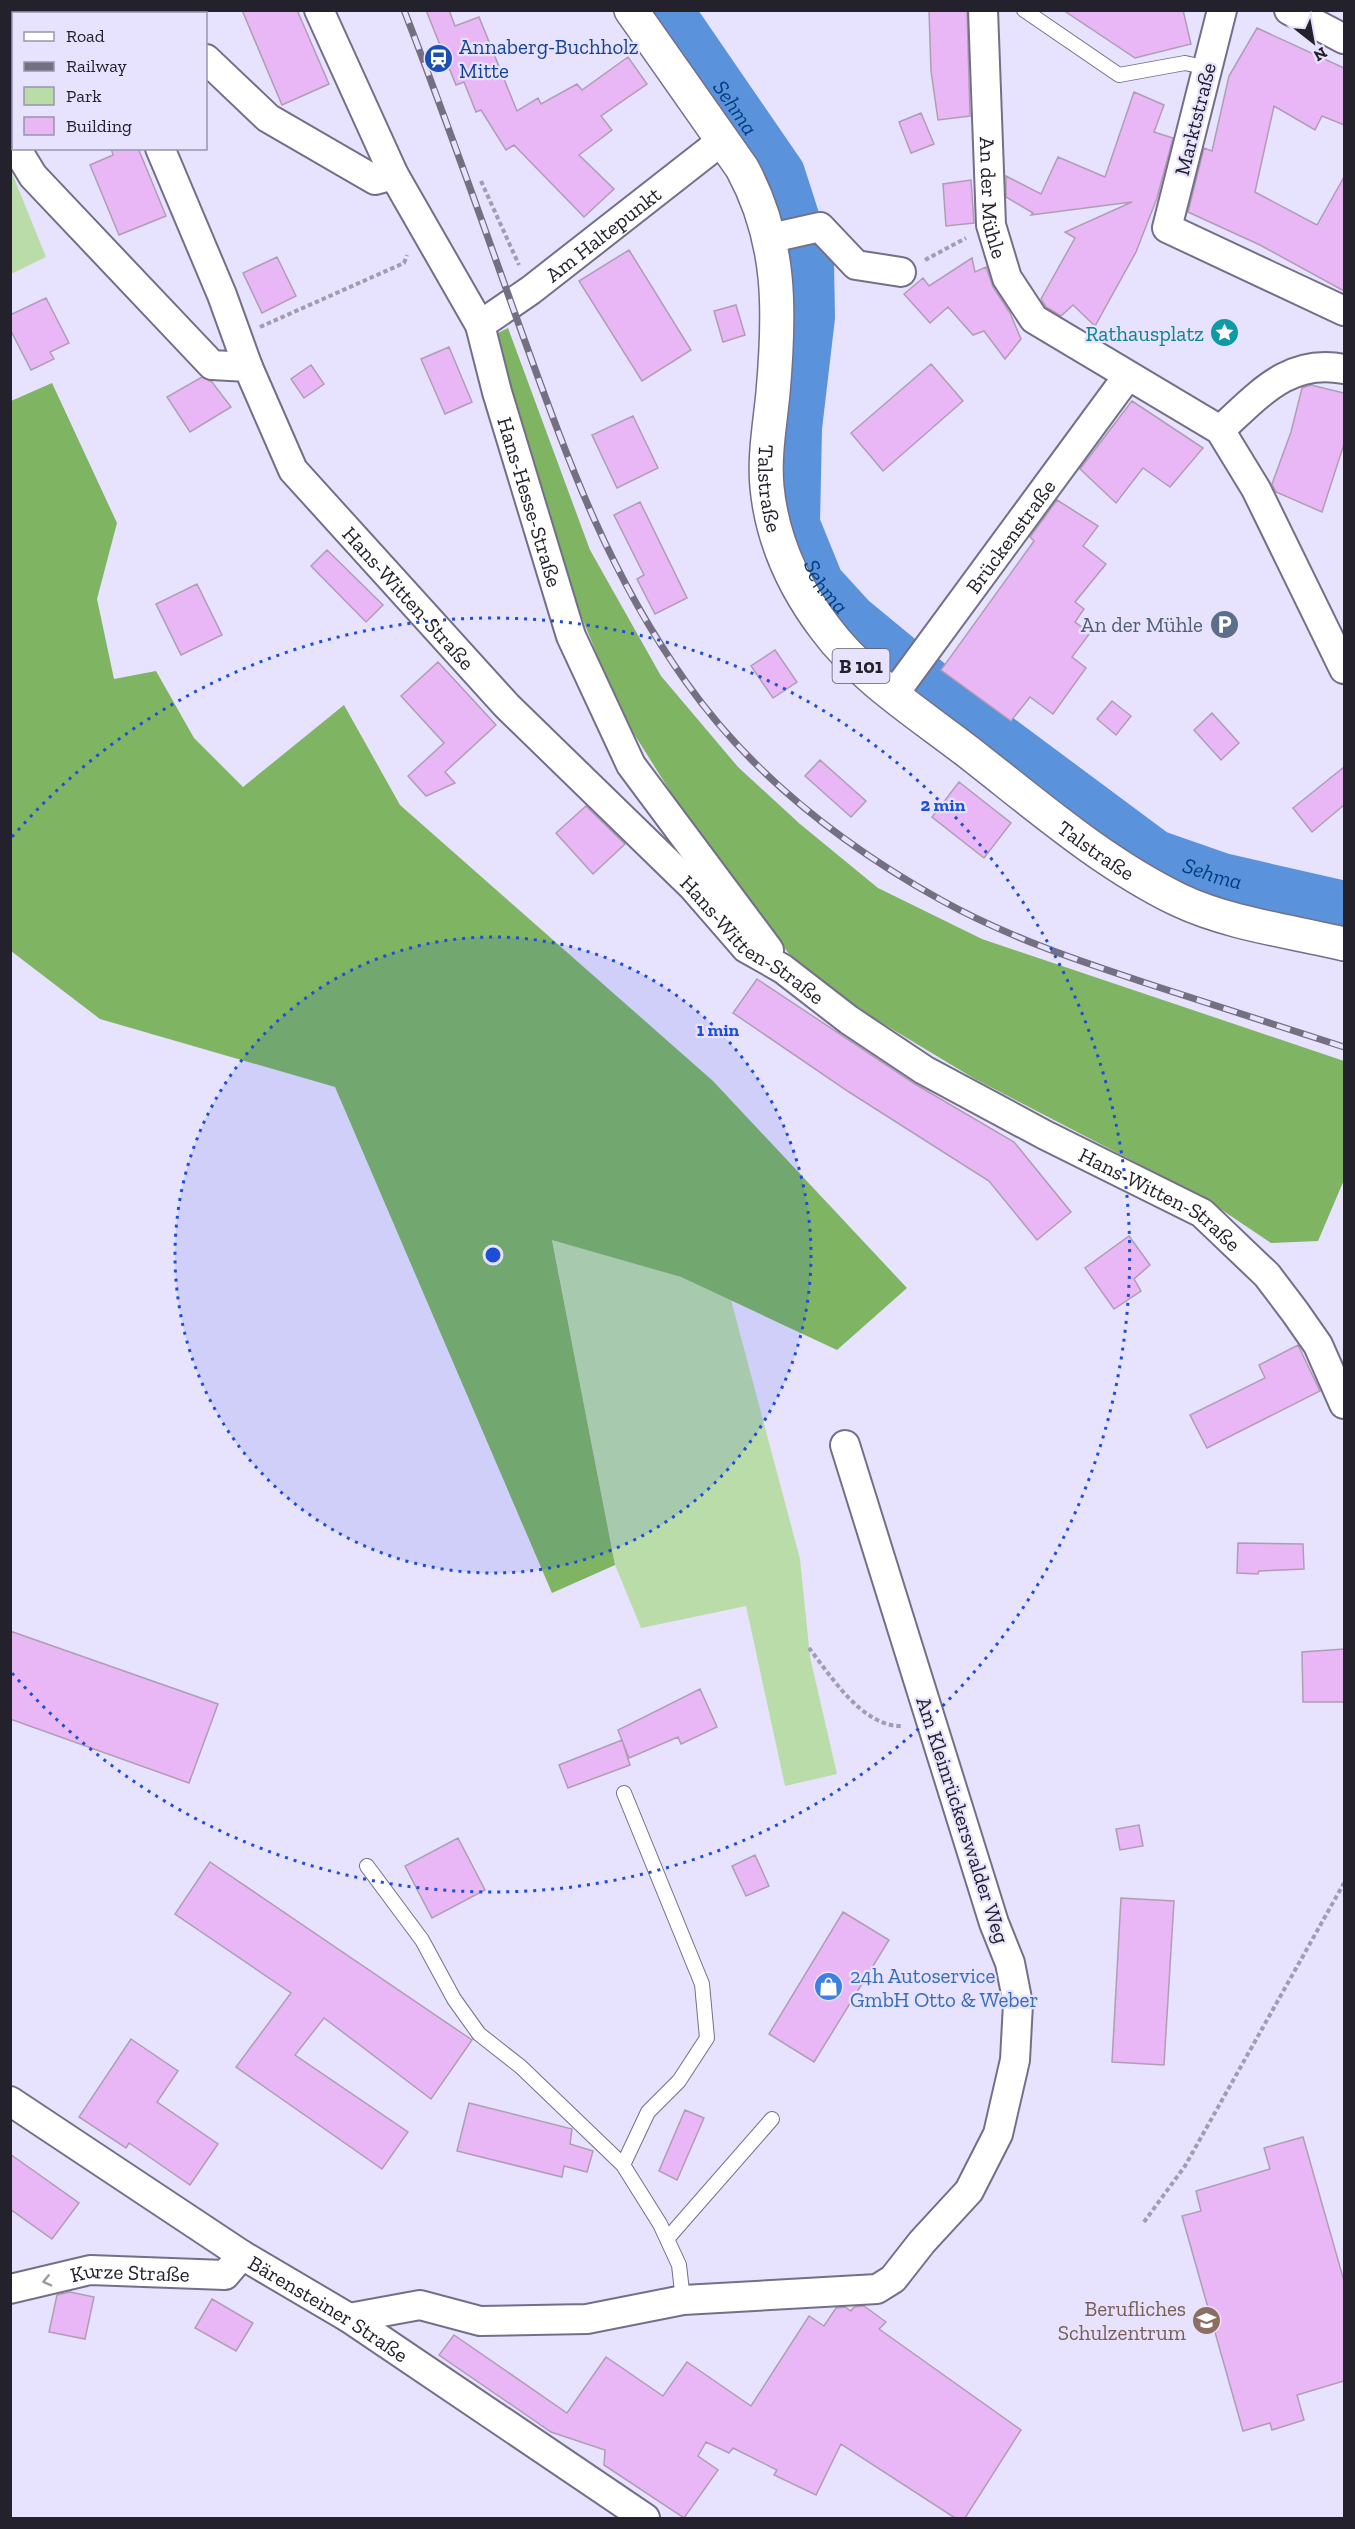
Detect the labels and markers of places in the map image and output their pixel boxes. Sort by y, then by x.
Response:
place label: Annaberg-Buchholz Mitte [459,34,639,83]
station icon: Annaberg-Buchholz Mitte [422,42,454,74]
place icon: Rathausplatz [1209,317,1241,349]
place label: Rathausplatz [1085,321,1204,346]
parking icon: An der Mühle [1208,608,1240,640]
place label: An der Mühle [1081,612,1203,637]
centre of rings [483,1245,503,1265]
place label: 24h Autoservice GmbH Otto & Weber [850,1963,1038,2012]
shop icon: 24h Autoservice GmbH Otto & Weber [813,1971,845,2003]
place label: Berufliches Schulzentrum [1058,2296,1186,2345]
school or university icon: Berufliches Schulzentrum [1191,2304,1223,2336]

